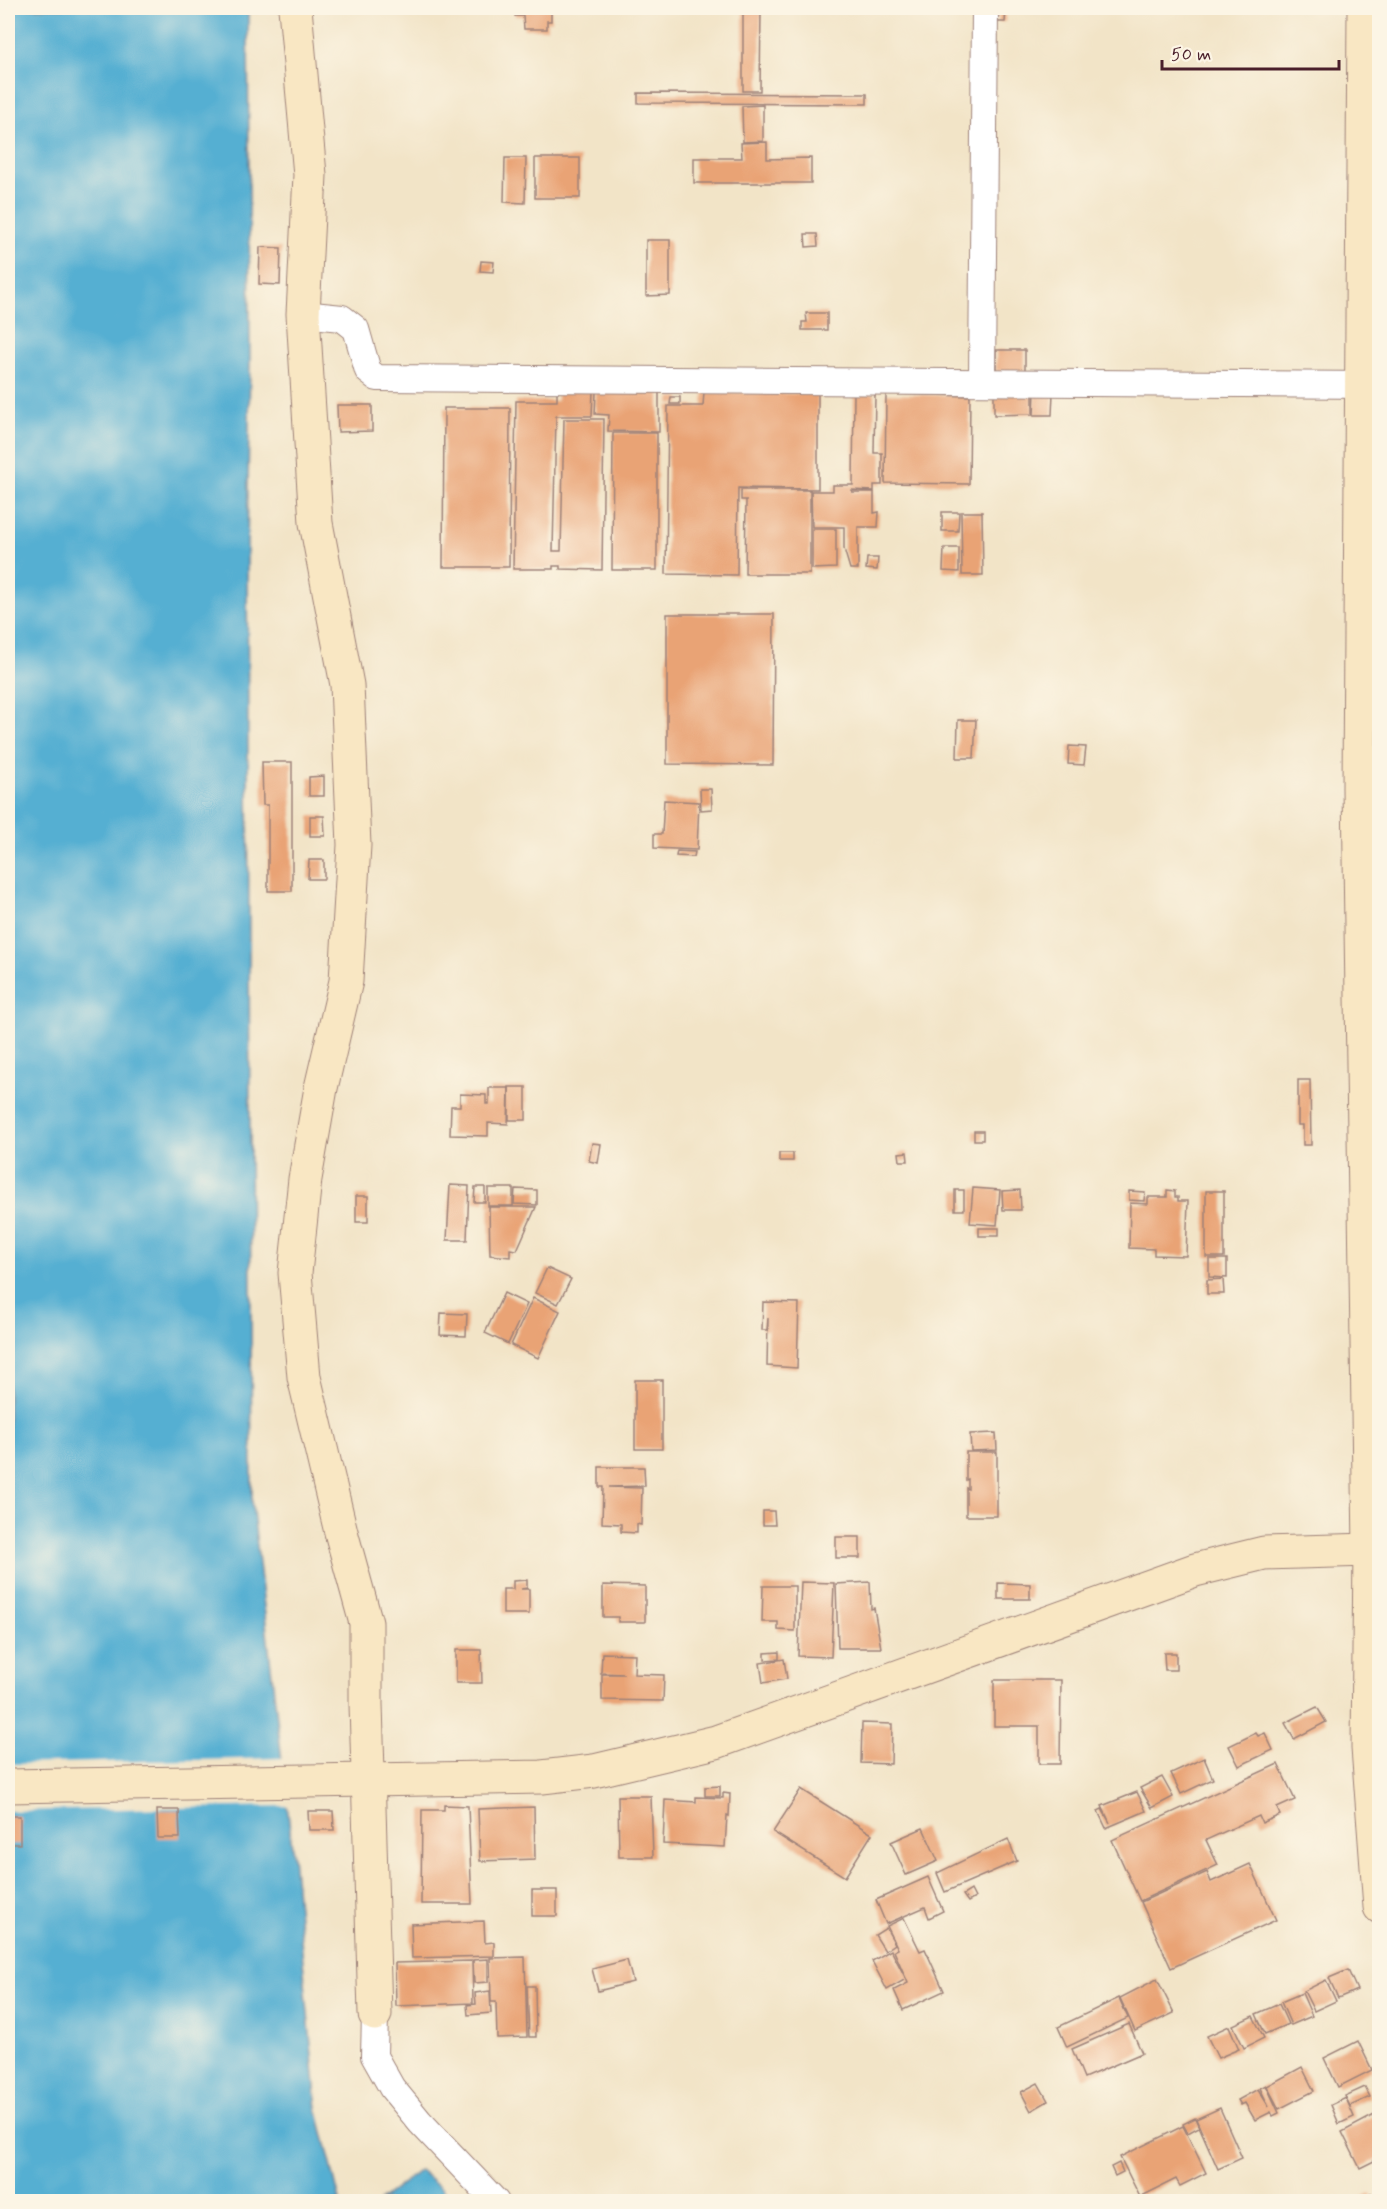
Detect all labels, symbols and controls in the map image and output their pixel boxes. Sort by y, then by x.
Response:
scale bar [1162,33,1339,71]
text: 50 m [1171,43,1211,67]

